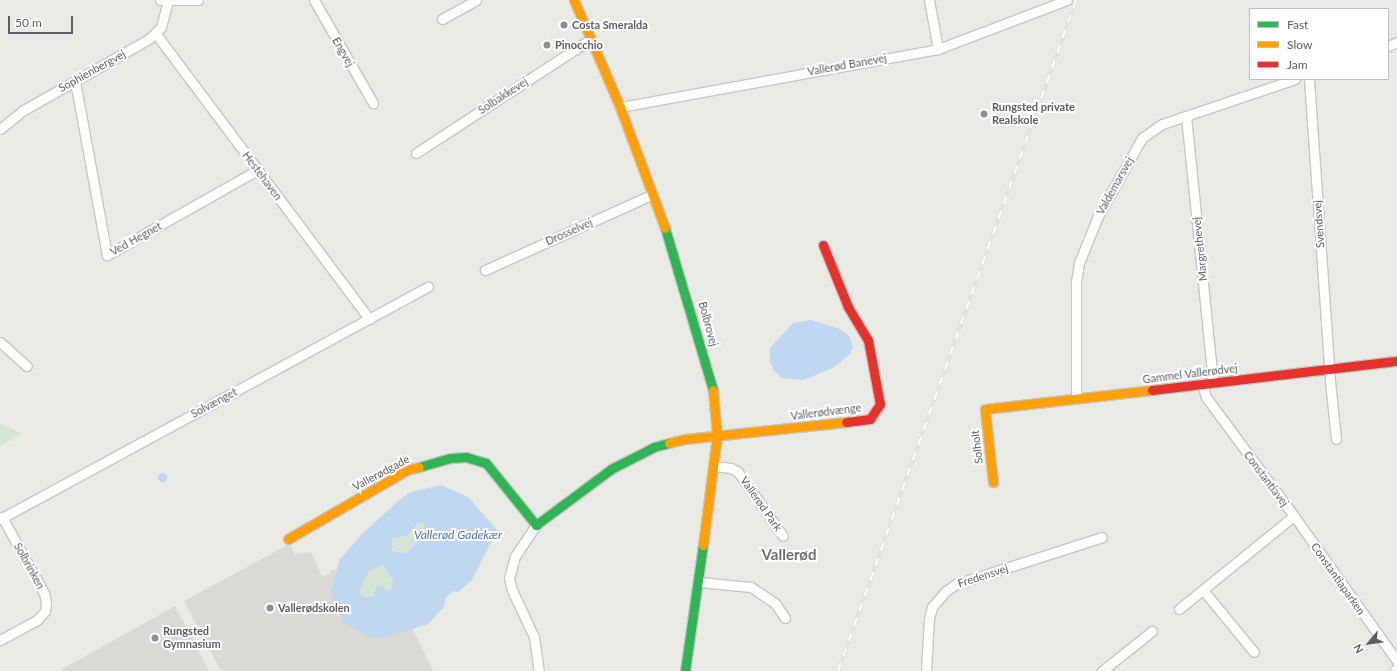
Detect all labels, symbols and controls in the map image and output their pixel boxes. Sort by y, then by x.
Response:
scale bar [10,8,75,34]
legend [1249,8,1389,80]
text: 50 m [15,15,42,30]
text: Fast [1287,17,1308,32]
place label: Costa Smeralda [572,18,648,32]
marker: Costa Smeralda [559,20,569,30]
street label: Engvej [329,35,357,69]
text: Slow [1287,37,1312,52]
place label: Pinocchio [555,38,603,52]
marker: Pinocchio [542,40,552,50]
street label: Sophienbergvej [56,47,128,95]
street label: Vallerød Banevej [806,52,888,78]
text: Jam [1287,57,1308,72]
street label: Solbakkevej [476,75,530,117]
place label: Rungsted private Realskole [992,101,1075,127]
marker: Rungsted private Realskole [979,109,989,119]
street label: Hestehaven [239,149,285,203]
street label: Valdemarsvej [1094,155,1136,217]
street label: Svendsvej [1311,200,1327,248]
street label: Drosselvej [543,216,595,248]
street label: Margrethevej [1190,216,1210,282]
street label: Ved Hegnet [108,219,164,259]
street label: Bolbrovej [696,300,720,348]
street label: Gammel Vallerødvej [1142,362,1238,386]
street label: Solvænget [189,385,239,421]
street label: Vallerødvænge [790,401,862,423]
street label: Solholt [968,429,986,465]
street label: Constantiavej [1241,449,1291,509]
street label: Vallerødgade [350,453,412,493]
street label: Vallerød Park [737,474,785,534]
water label: Vallerød Gadekær [414,528,502,542]
street label: Constantiaparken [1308,540,1368,618]
street label: Solbrinken [11,541,47,591]
district label: Vallerød [762,546,816,564]
street label: Fredensvej [956,562,1010,590]
place label: Vallerødskolen [278,601,350,615]
marker: Vallerødskolen [265,603,275,613]
north arrow [1349,623,1389,663]
place label: Rungsted Gymnasium [163,625,221,651]
marker: Rungsted Gymnasium [150,633,160,643]
text: N [1350,642,1366,656]

